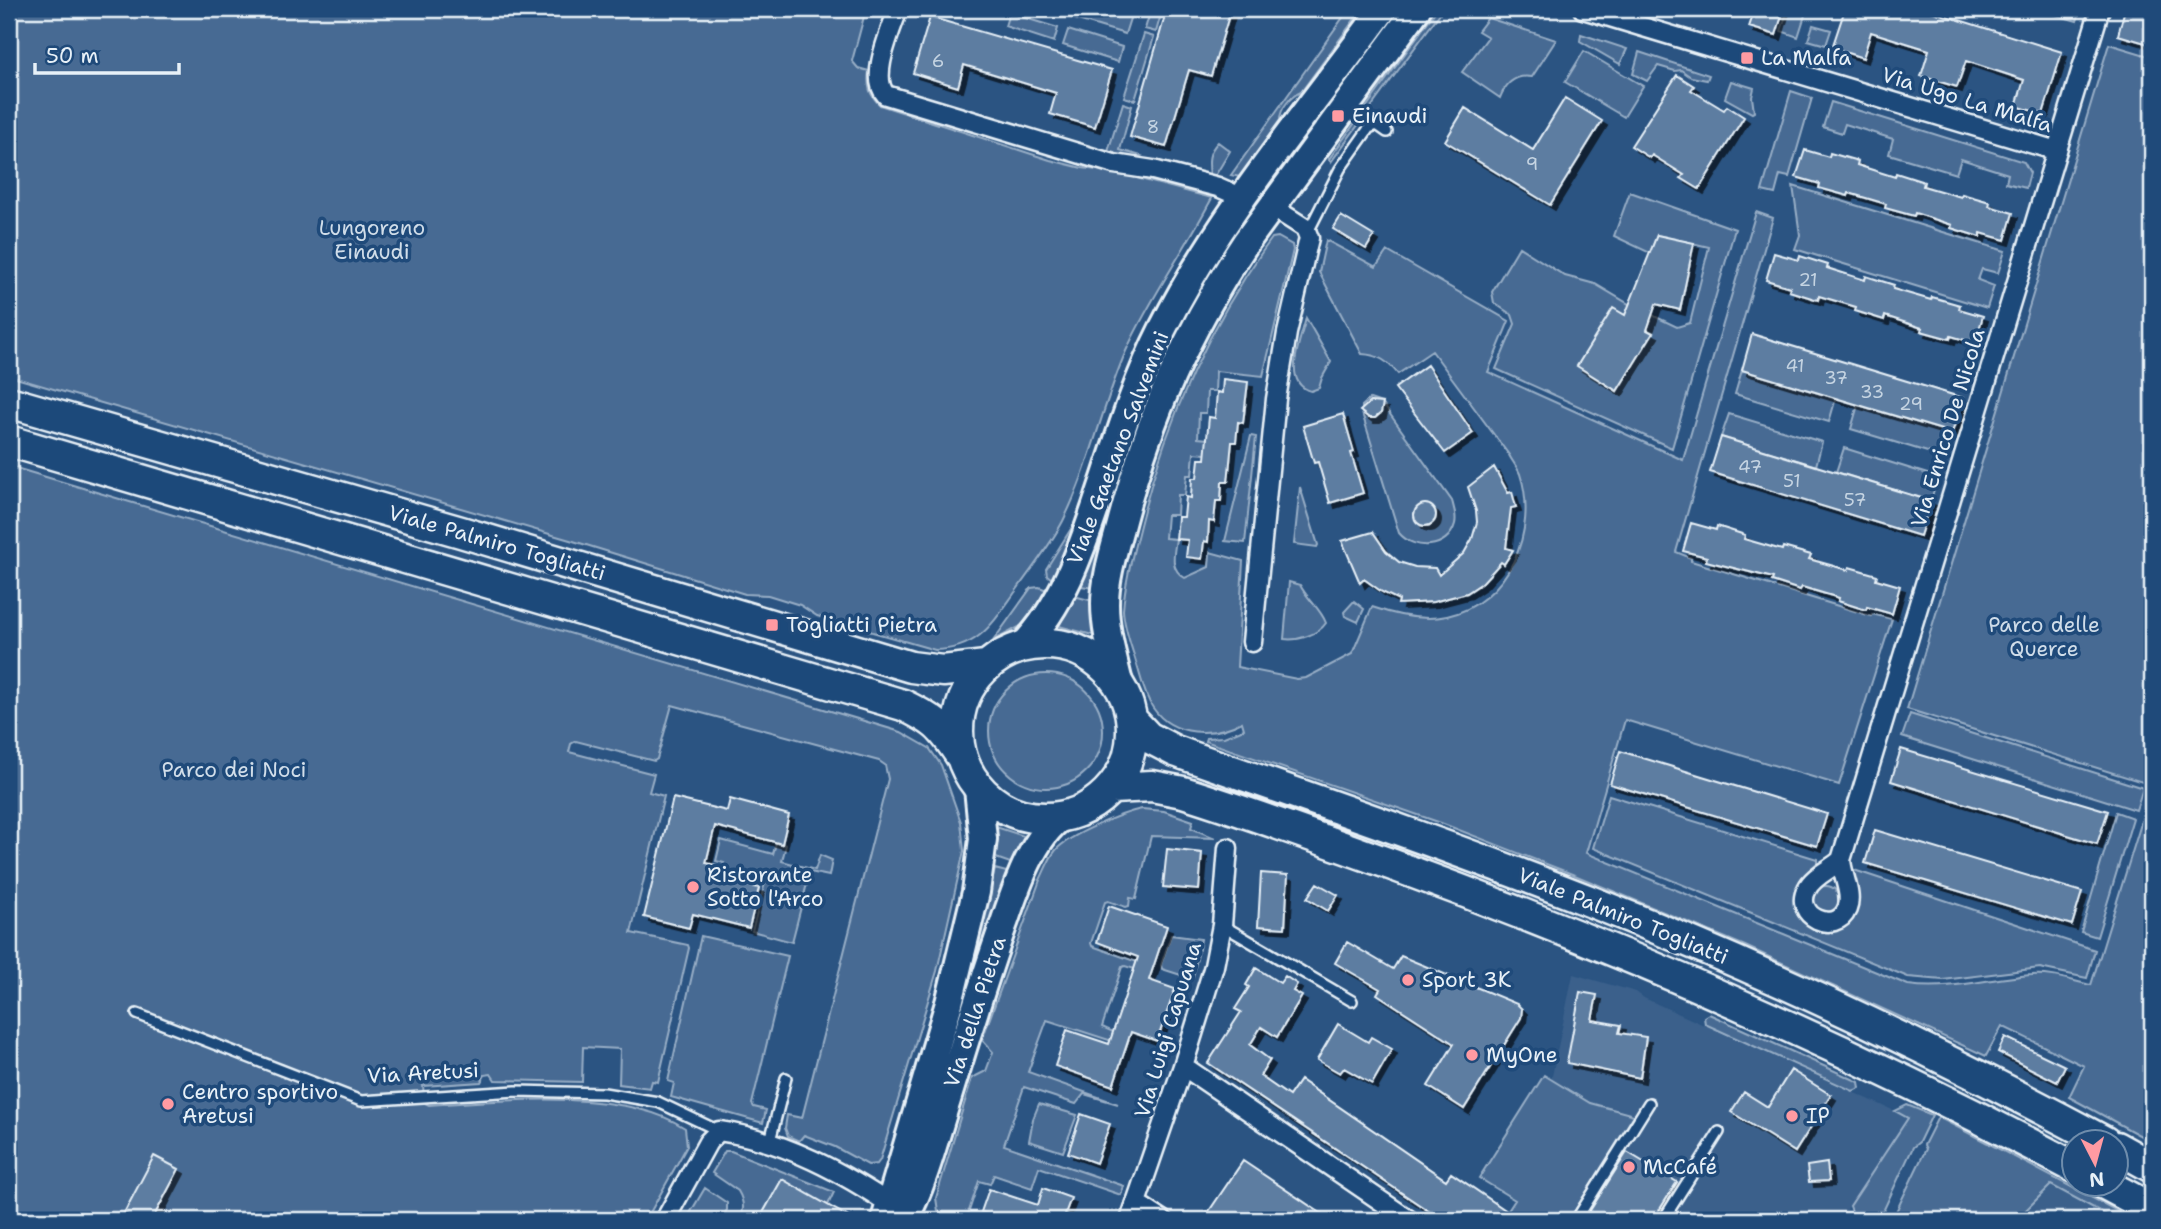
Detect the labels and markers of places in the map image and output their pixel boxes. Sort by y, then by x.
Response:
place label: La Malfa [1761,44,1851,72]
marker: La Malfa [1739,50,1755,66]
place label: Einaudi [1352,102,1427,130]
marker: Einaudi [1330,108,1346,124]
place label: Togliatti Pietra [786,611,937,639]
marker: Togliatti Pietra [764,617,780,633]
place label: Ristorante Sotto l'Arco [707,861,823,913]
marker: Ristorante Sotto l'Arco [685,879,701,895]
place label: Sport 3K [1422,966,1512,994]
marker: Sport 3K [1400,972,1416,988]
place label: MyOne [1486,1041,1558,1069]
marker: MyOne [1464,1047,1480,1063]
place label: Centro sportivo Aretusi [182,1078,338,1130]
marker: Centro sportivo Aretusi [160,1096,176,1112]
place label: IP [1806,1102,1830,1130]
marker: IP [1784,1108,1800,1124]
place label: McCafé [1643,1153,1717,1181]
marker: McCafé [1621,1159,1637,1175]

